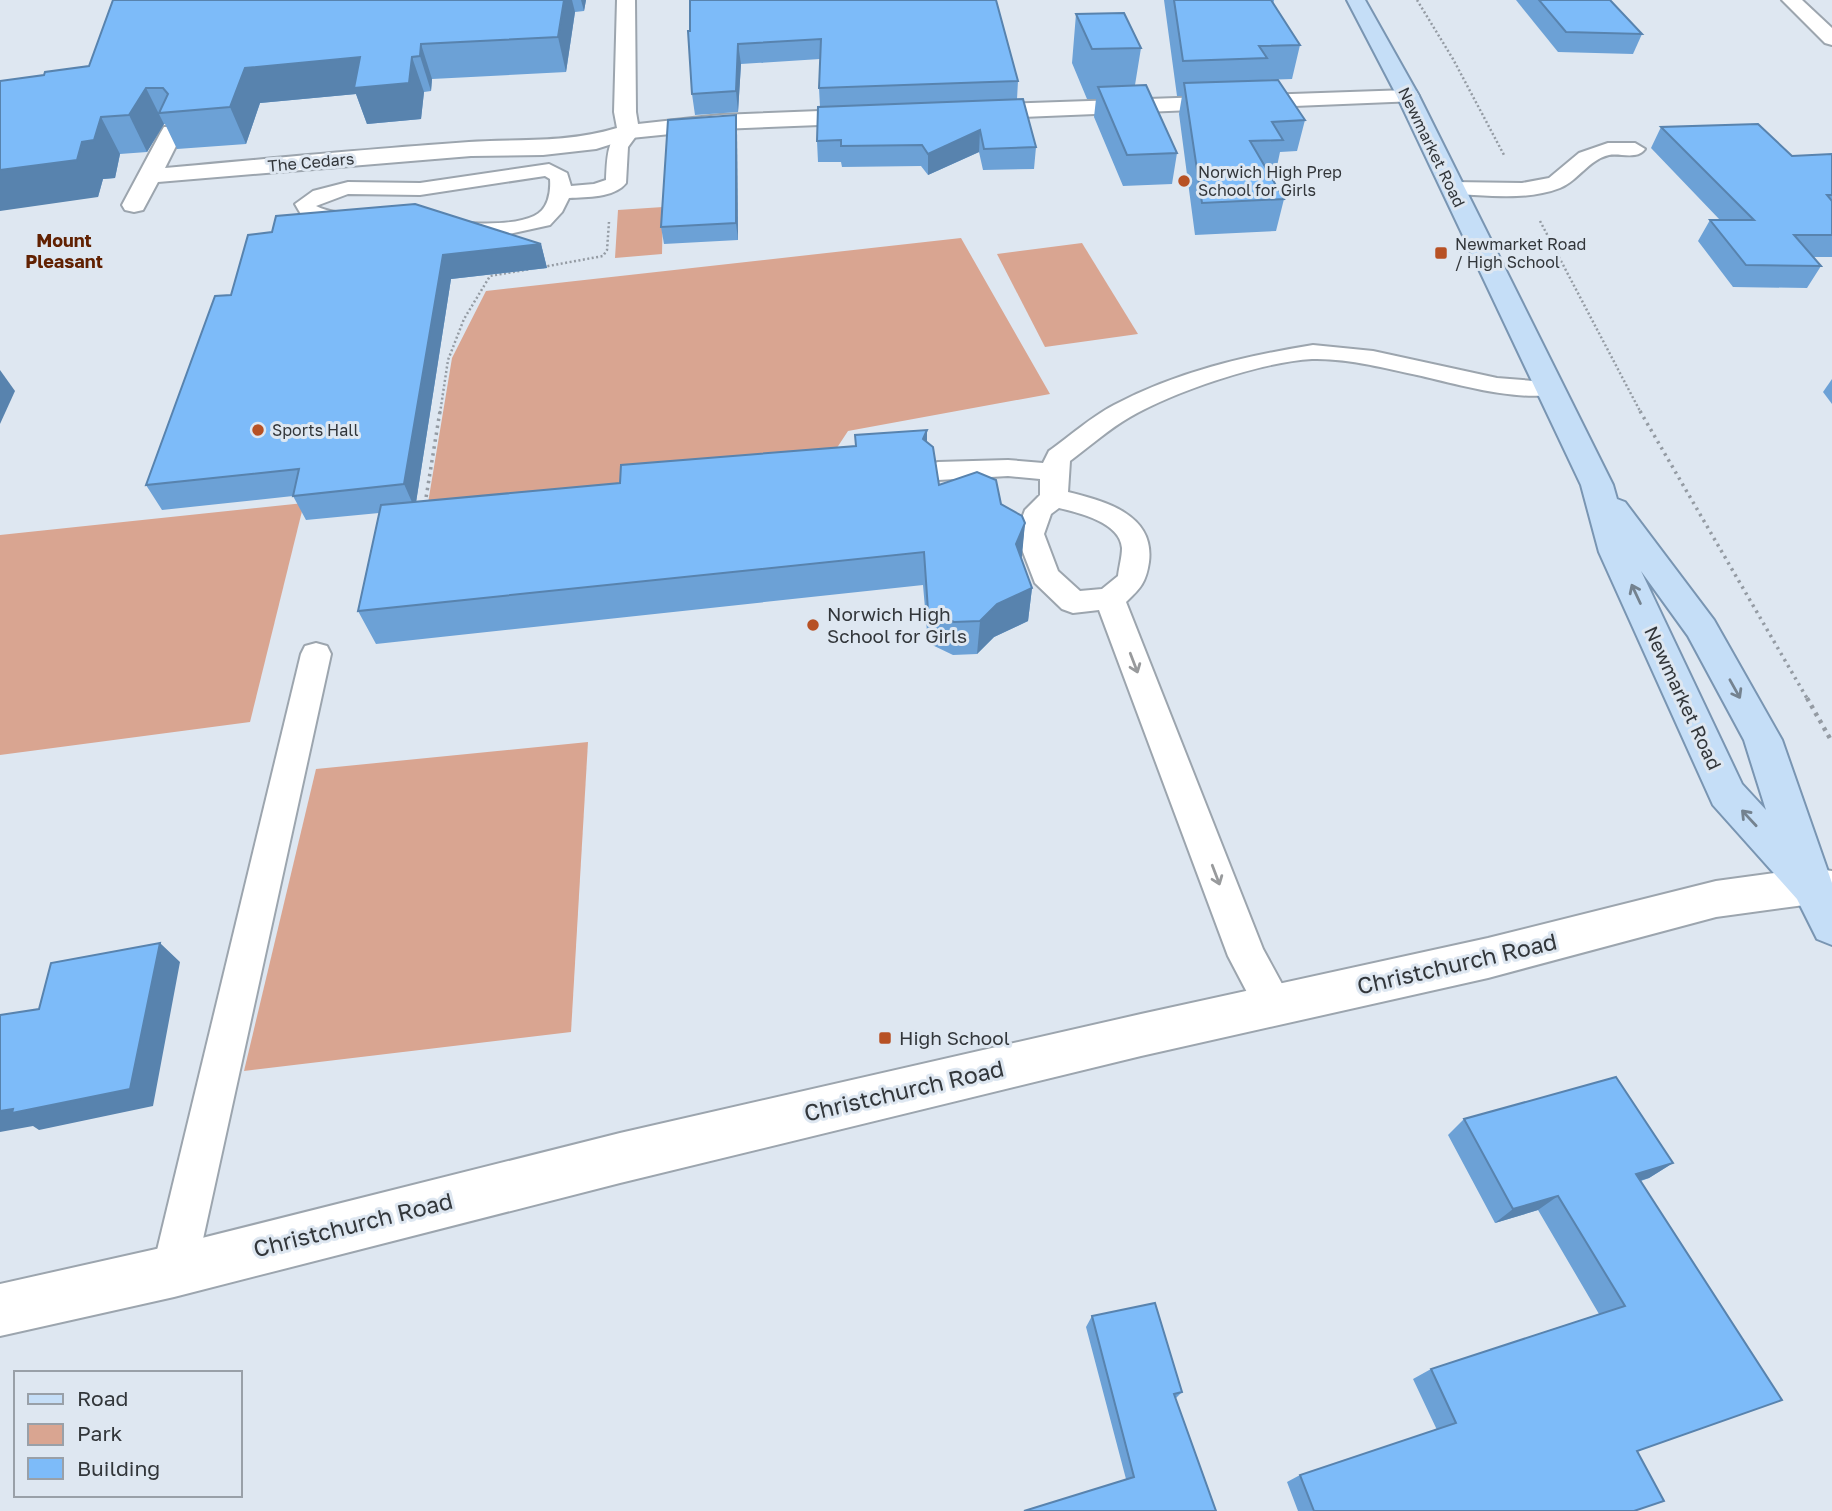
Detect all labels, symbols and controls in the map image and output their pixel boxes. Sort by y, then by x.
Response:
street label: Newmarket Road [1394,84,1470,210]
street label: The Cedars [267,148,355,176]
place label: Norwich High Prep School for Girls [1198,162,1342,200]
marker: Norwich High Prep School for Girls [1176,173,1192,189]
district label: Mount Pleasant [25,229,103,272]
place label: Newmarket Road / High School [1455,234,1586,272]
marker: Newmarket Road / High School [1433,245,1449,261]
place label: Sports Hall [272,420,359,440]
marker: Sports Hall [250,422,266,438]
one-way arrow [1628,584,1642,605]
place label: Norwich High School for Girls [827,602,967,647]
marker: Norwich High School for Girls [805,617,821,633]
street label: Newmarket Road [1640,622,1727,773]
one-way arrow [1129,651,1142,673]
one-way arrow [1729,678,1742,699]
one-way arrow [1741,809,1757,827]
one-way arrow [1211,863,1223,885]
street label: Christchurch Road [1354,926,1560,1000]
place label: High School [899,1026,1010,1049]
marker: High School [877,1030,893,1046]
street label: Christchurch Road [801,1053,1007,1127]
street label: Christchurch Road [250,1186,455,1262]
legend [14,1371,242,1497]
text: Road [77,1385,128,1411]
text: Park [77,1420,123,1446]
text: Building [77,1455,160,1481]

